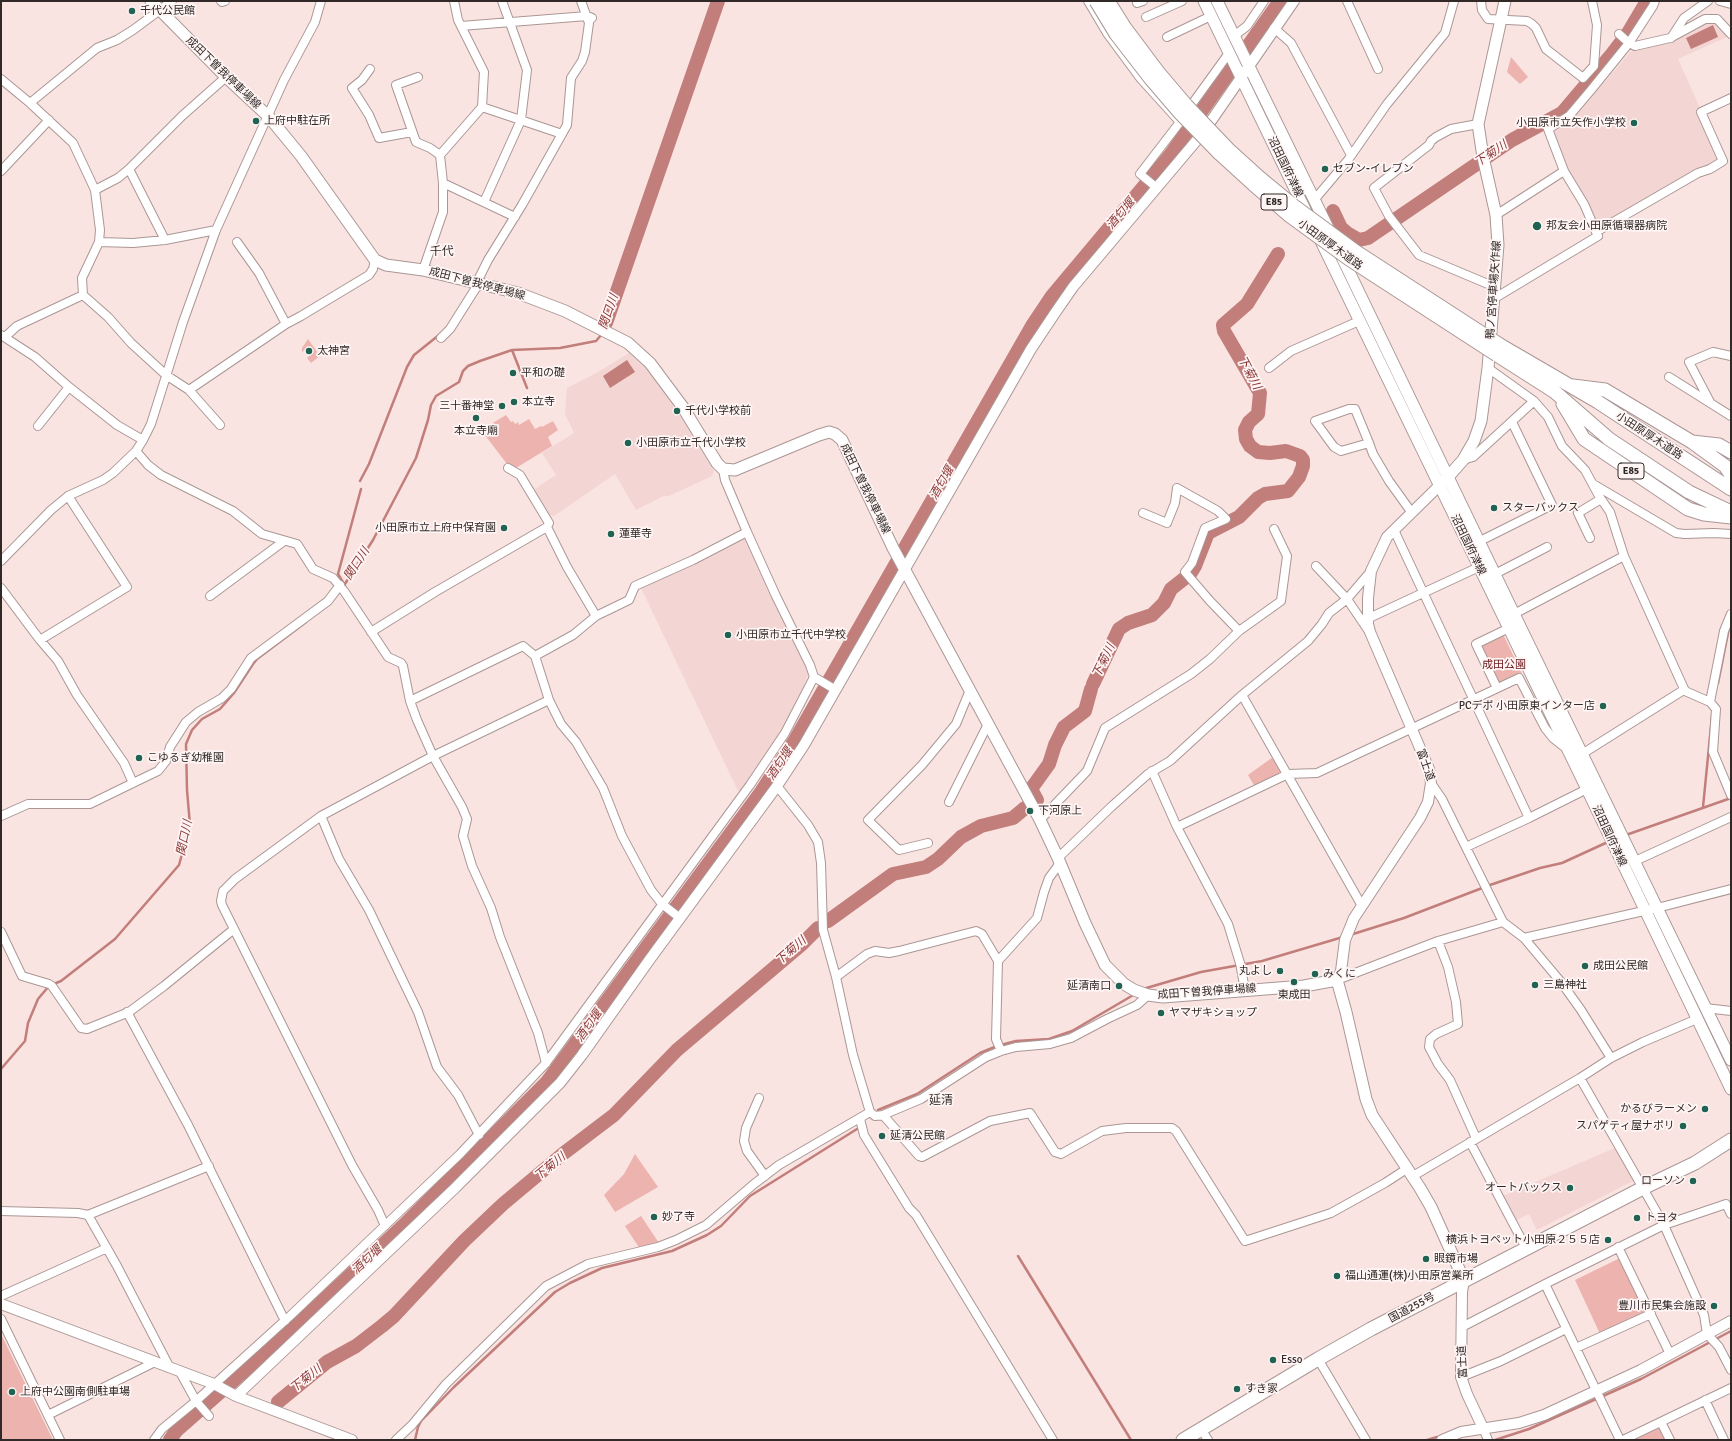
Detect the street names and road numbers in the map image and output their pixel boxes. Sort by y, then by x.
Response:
street label: 成田下曽我停車場線 [183,34,263,112]
street label: 沼田国府津線 [1265,134,1305,200]
road number: E85 [1261,194,1287,210]
street label: 小田原厚木道路 [1295,217,1365,273]
street label: 鴨ノ宮停車場矢作線 [1484,240,1504,340]
street label: 成田下曽我停車場線 [427,265,527,303]
street label: 小田原厚木道路 [1613,409,1685,463]
street label: 成田下曽我停車場線 [837,442,893,536]
road number: E85 [1618,463,1644,479]
street label: 沼田国府津線 [1448,512,1488,578]
street label: 富士道 [1413,747,1437,783]
street label: 沼田国府津線 [1589,803,1629,869]
street label: 成田下曽我停車場線 [1157,982,1257,1002]
street label: 国道255号 [1386,1290,1438,1326]
street label: 富士道 [1456,1345,1470,1379]

